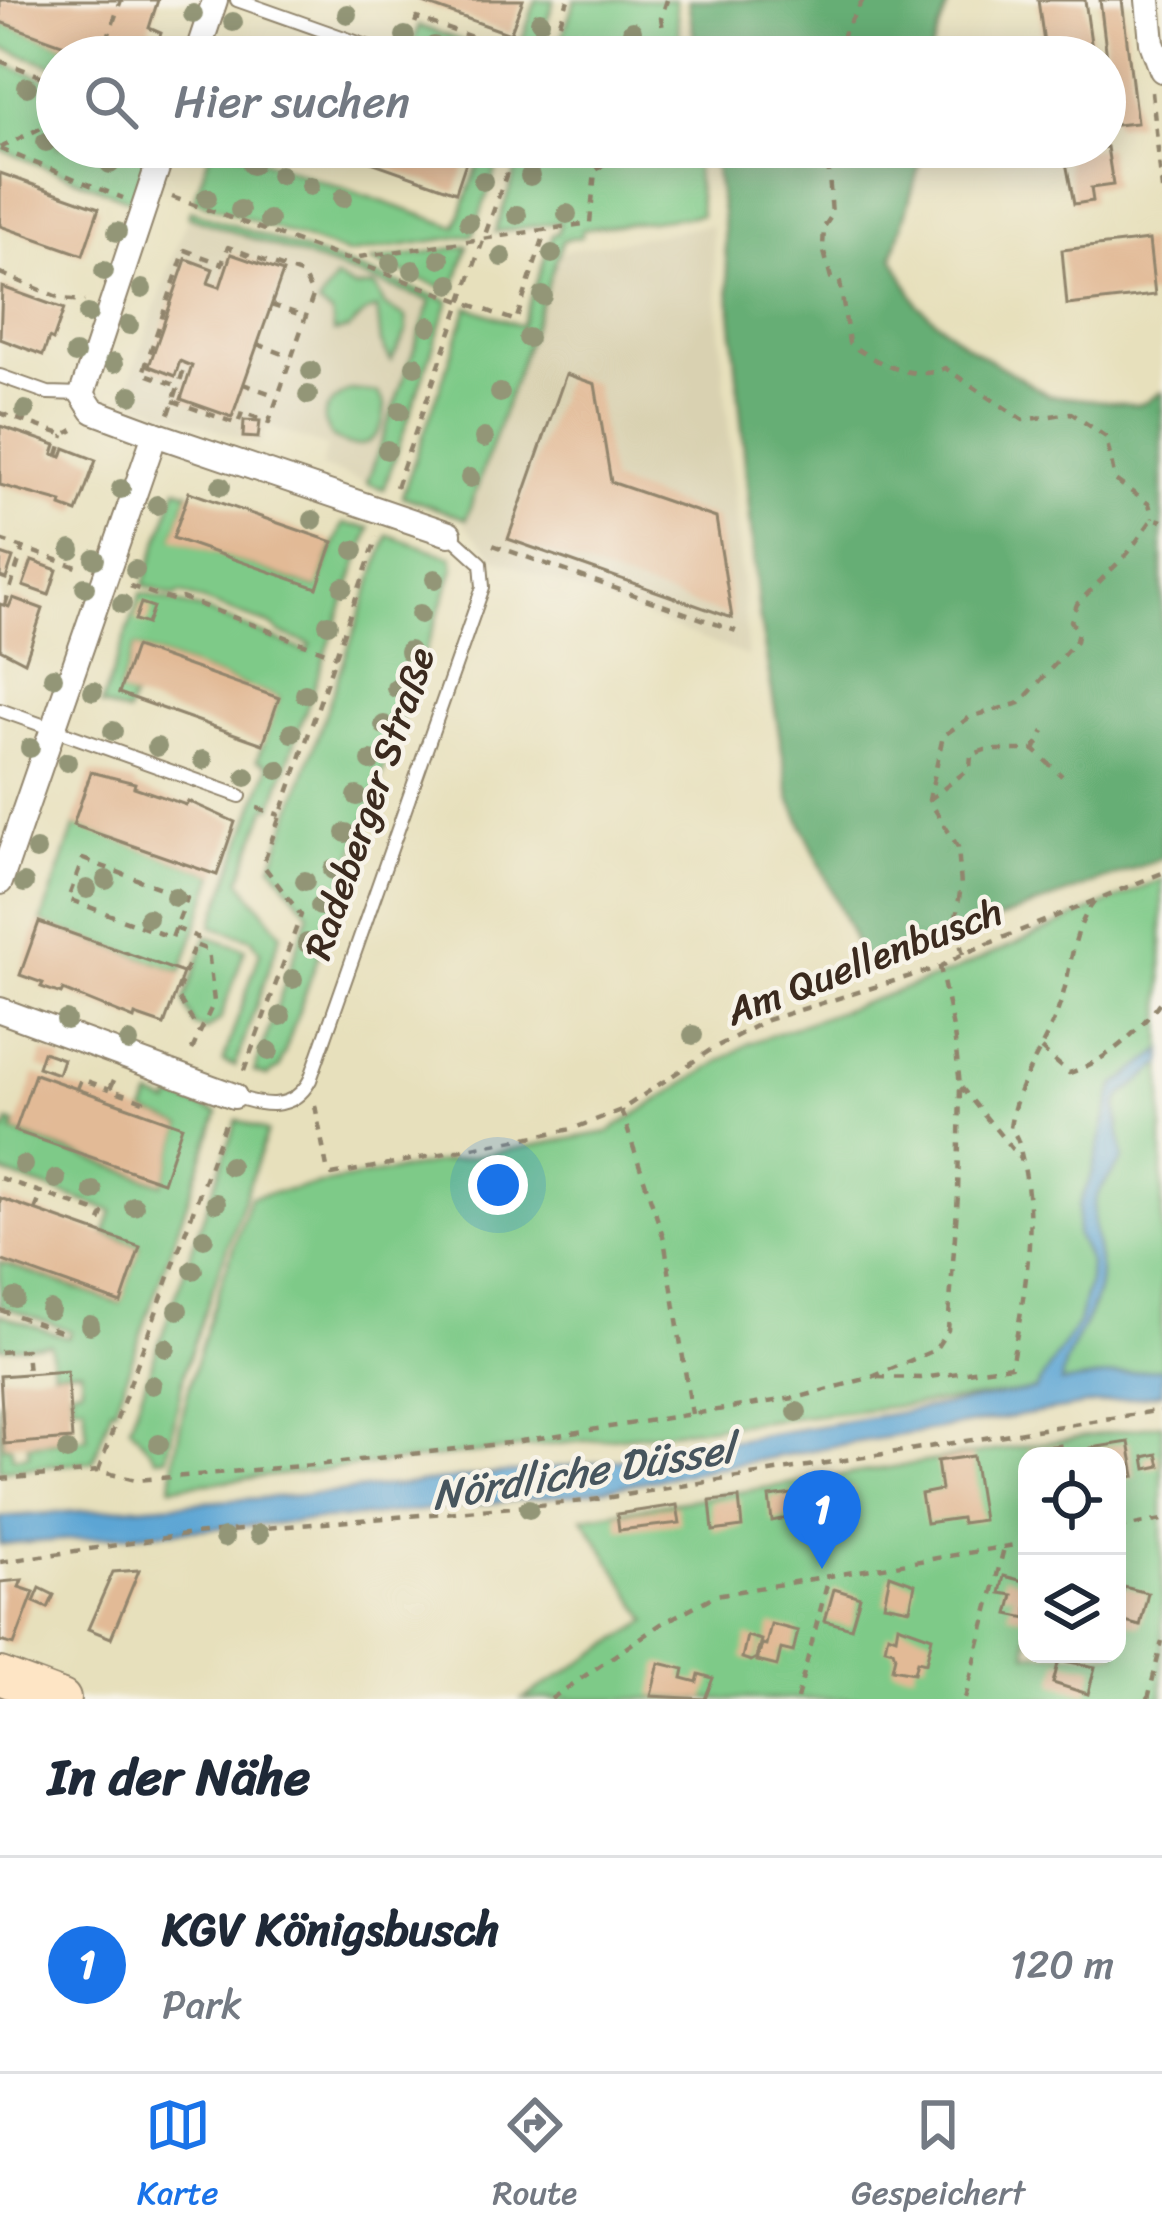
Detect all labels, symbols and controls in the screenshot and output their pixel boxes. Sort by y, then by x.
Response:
search box [36,36,1126,168]
text: Hier suchen [174,62,410,142]
icon: search [78,69,144,135]
street label: Radeberger Straße [283,637,455,969]
street label: Am Quellenbusch [715,877,1012,1046]
your location [468,1155,528,1215]
water label: Nördliche Düssel [426,1410,748,1532]
map controls [1018,1447,1126,1663]
button: locate [1018,1447,1126,1555]
pin: 1 [783,1470,861,1569]
button: layers [1018,1555,1126,1663]
text: In der Nähe [48,1732,310,1822]
text: KGV Königsbusch [162,1890,499,1970]
text: 1 [79,1930,95,1999]
text: 120 m [1010,1930,1114,1999]
text: Park [162,1970,242,2039]
tab: Karte [137,2092,219,2222]
tab: Route [492,2092,577,2222]
tab: Gespeichert [851,2092,1025,2222]

